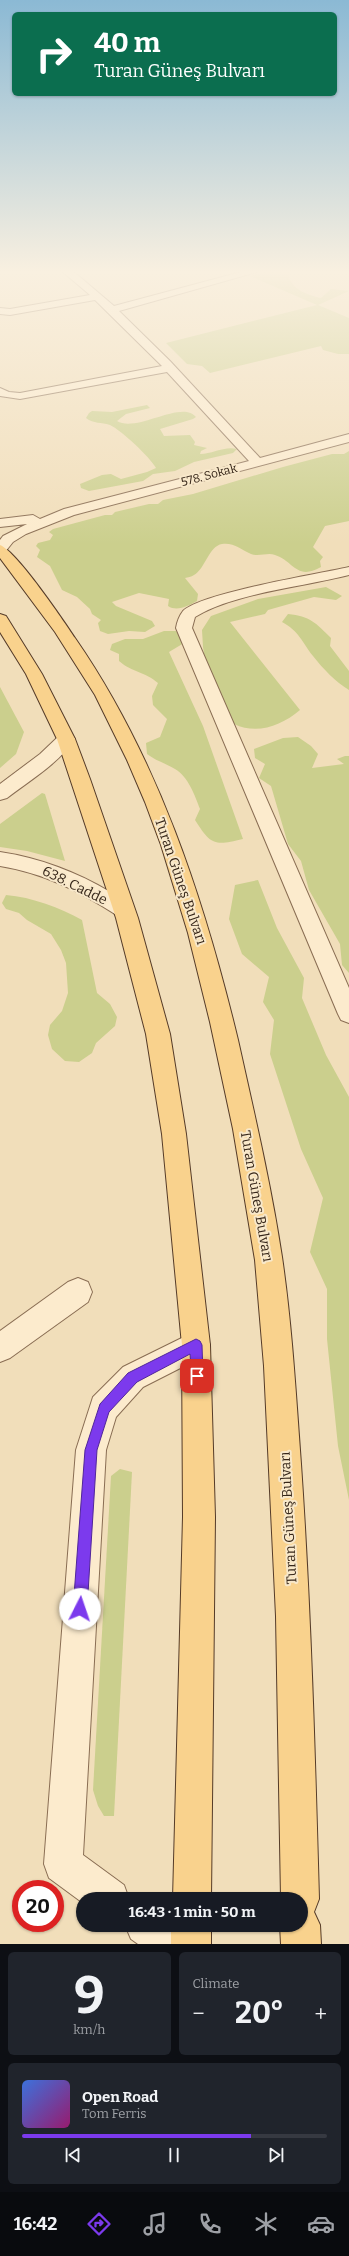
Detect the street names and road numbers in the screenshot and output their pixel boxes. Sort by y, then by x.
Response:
street label: 578. Sokak [179,461,239,489]
street label: Turan Güneş Bulvarı [151,816,210,947]
street label: 638. Cadde [39,862,110,908]
street label: Turan Güneş Bulvarı [237,1129,276,1263]
street label: Turan Güneş Bulvarı [277,1451,300,1585]

